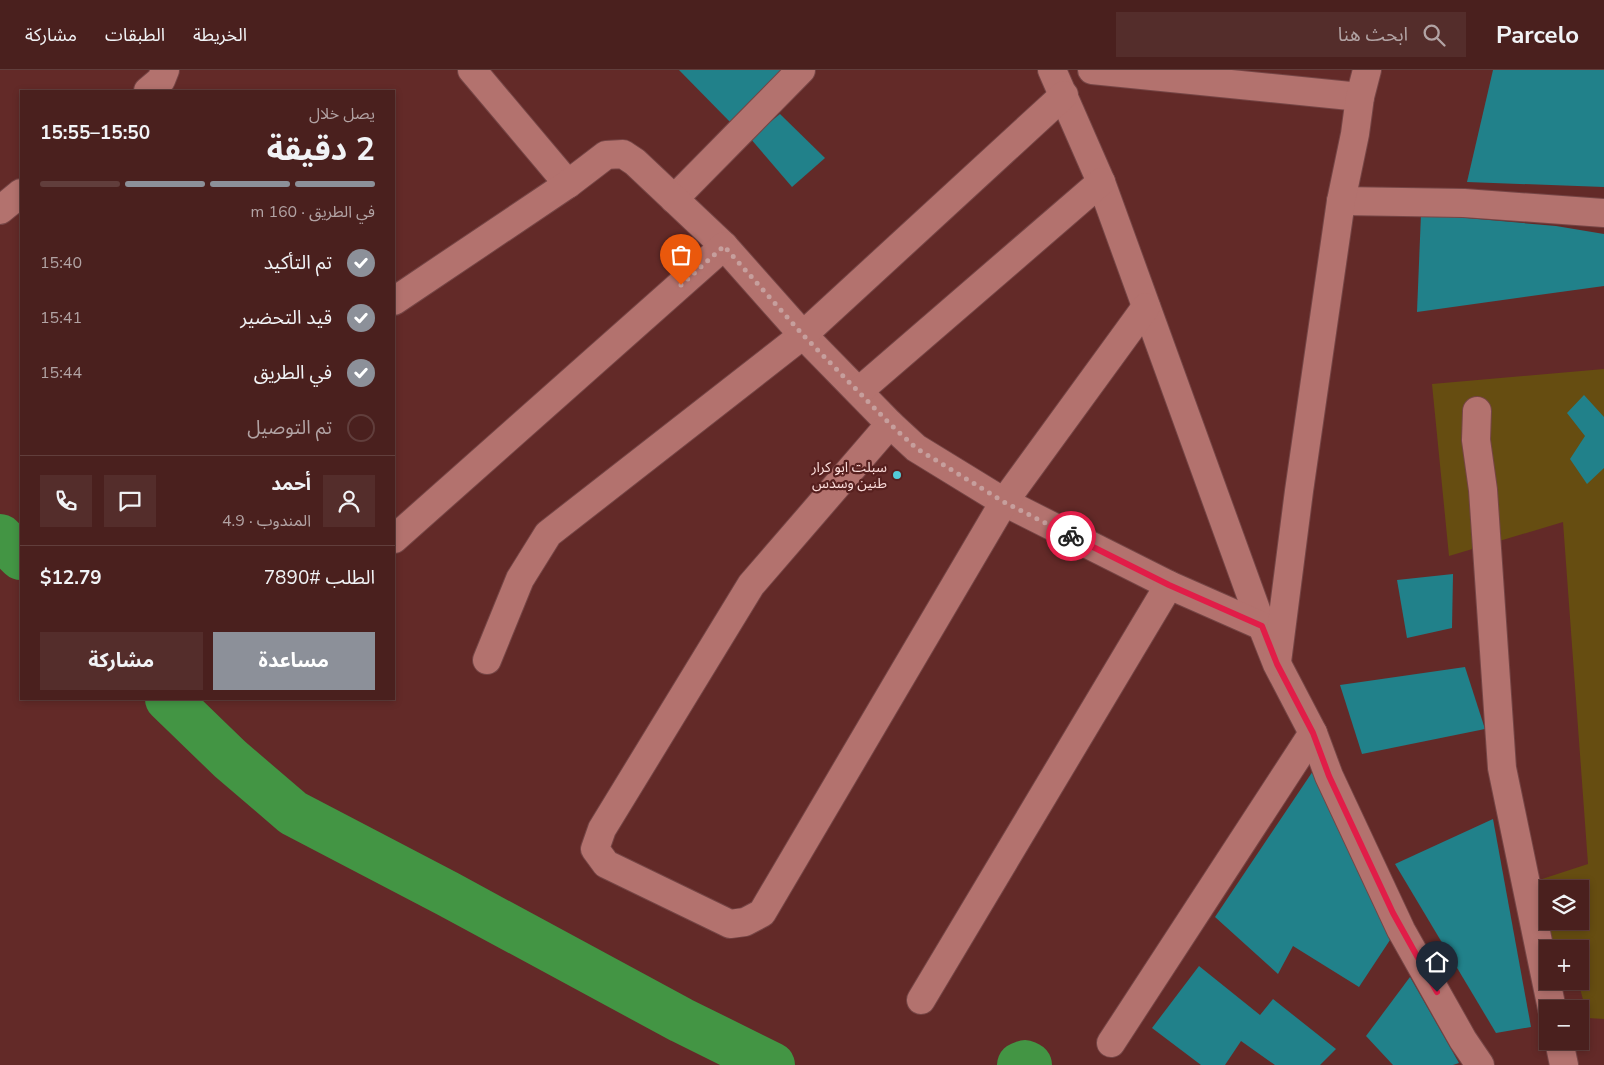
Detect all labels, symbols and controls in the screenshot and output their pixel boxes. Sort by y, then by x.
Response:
search box [1116,12,1466,57]
text: Parcelo [1496,19,1579,51]
icon: search [1420,21,1448,49]
text: ابحث هنا [1338,22,1408,48]
text: مشاركة [25,23,77,47]
text: الطبقات [105,23,165,47]
text: الخريطة [193,23,247,47]
text: يصل خلال [309,103,375,125]
text: 15:50–15:55 [40,120,150,146]
text: 2 دقيقة [267,128,375,171]
text: في الطريق · 160 m [251,201,375,223]
pin [660,234,702,285]
icon: bag [667,241,695,269]
icon: check [347,249,375,277]
text: تم التأكيد [264,250,332,276]
text: 15:40 [40,252,82,274]
icon: check [347,304,375,332]
text: قيد التحضير [240,305,332,331]
text: 15:41 [40,307,82,329]
icon: check [347,359,375,387]
text: في الطريق [254,360,332,386]
text: 15:44 [40,362,82,384]
text: تم التوصيل [247,415,332,441]
place label: سبلت ابو كرار طنين وسدس [810,458,887,493]
marker: سبلت ابو كرار طنين وسدس [891,469,903,481]
text: أحمد [271,471,311,497]
button: phone [40,475,92,527]
button: chat [104,475,156,527]
button: person [323,475,375,527]
text: المندوب · 4.9 [222,510,311,532]
courier [1046,511,1096,561]
icon: bike [1057,522,1085,550]
text: $12.79 [40,565,102,591]
text: الطلب #7890 [264,565,375,591]
button: مشاركة [40,632,203,690]
button: مساعدة [213,632,375,690]
map controls [1539,880,1589,1050]
button: layers [1539,880,1589,930]
button: + [1539,940,1589,990]
pin [1416,941,1458,992]
icon: home [1423,948,1451,976]
button: − [1539,1000,1589,1050]

